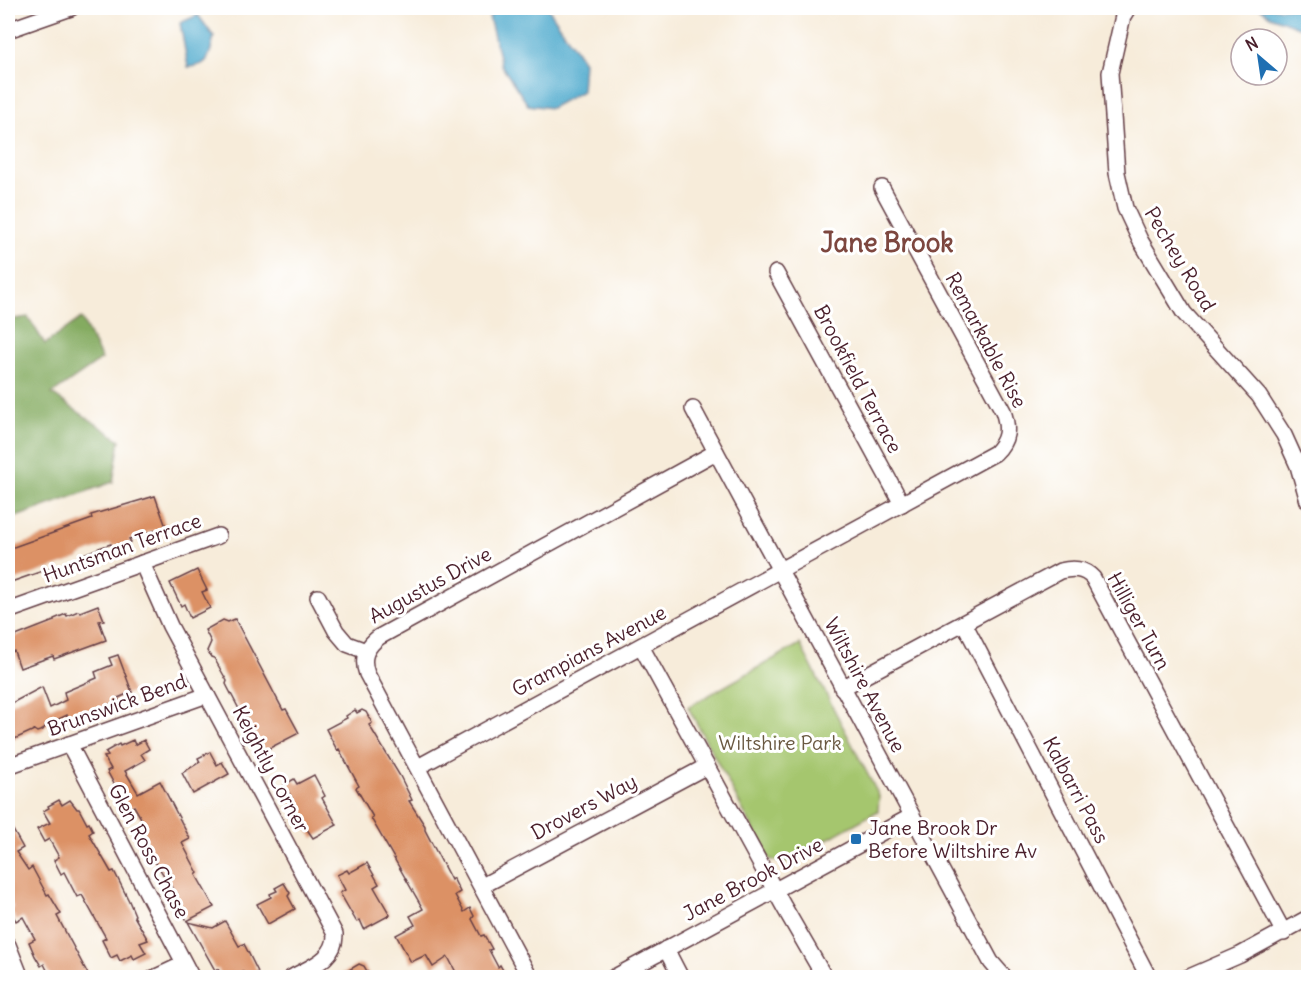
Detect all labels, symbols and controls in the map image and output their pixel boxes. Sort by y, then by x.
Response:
north arrow [1229,27,1289,87]
text: N [1242,32,1261,55]
street label: Pechey Road [1139,202,1222,316]
district label: Jane Brook [820,226,954,259]
street label: Remarkable Rise [940,268,1033,412]
street label: Brookfield Terrace [809,300,908,457]
street label: Huntsman Terrace [39,507,204,588]
street label: Augustus Drive [364,541,495,628]
street label: Hilliger Turn [1102,568,1176,674]
street label: Grampians Avenue [507,599,670,702]
street label: Wiltshire Avenue [819,613,911,756]
street label: Brunswick Bend [44,668,190,741]
street label: Keightly Corner [228,701,315,836]
park label: Wiltshire Park [718,730,842,755]
street label: Kalbarri Pass [1038,732,1115,847]
street label: Drovers Way [527,768,641,845]
street label: Glen Ross Chase [103,779,195,922]
place label: Jane Brook Dr Before Wiltshire Av [868,815,1037,863]
street label: Jane Brook Drive [679,831,827,926]
marker: Jane Brook Dr Before Wiltshire Av [849,832,863,846]

